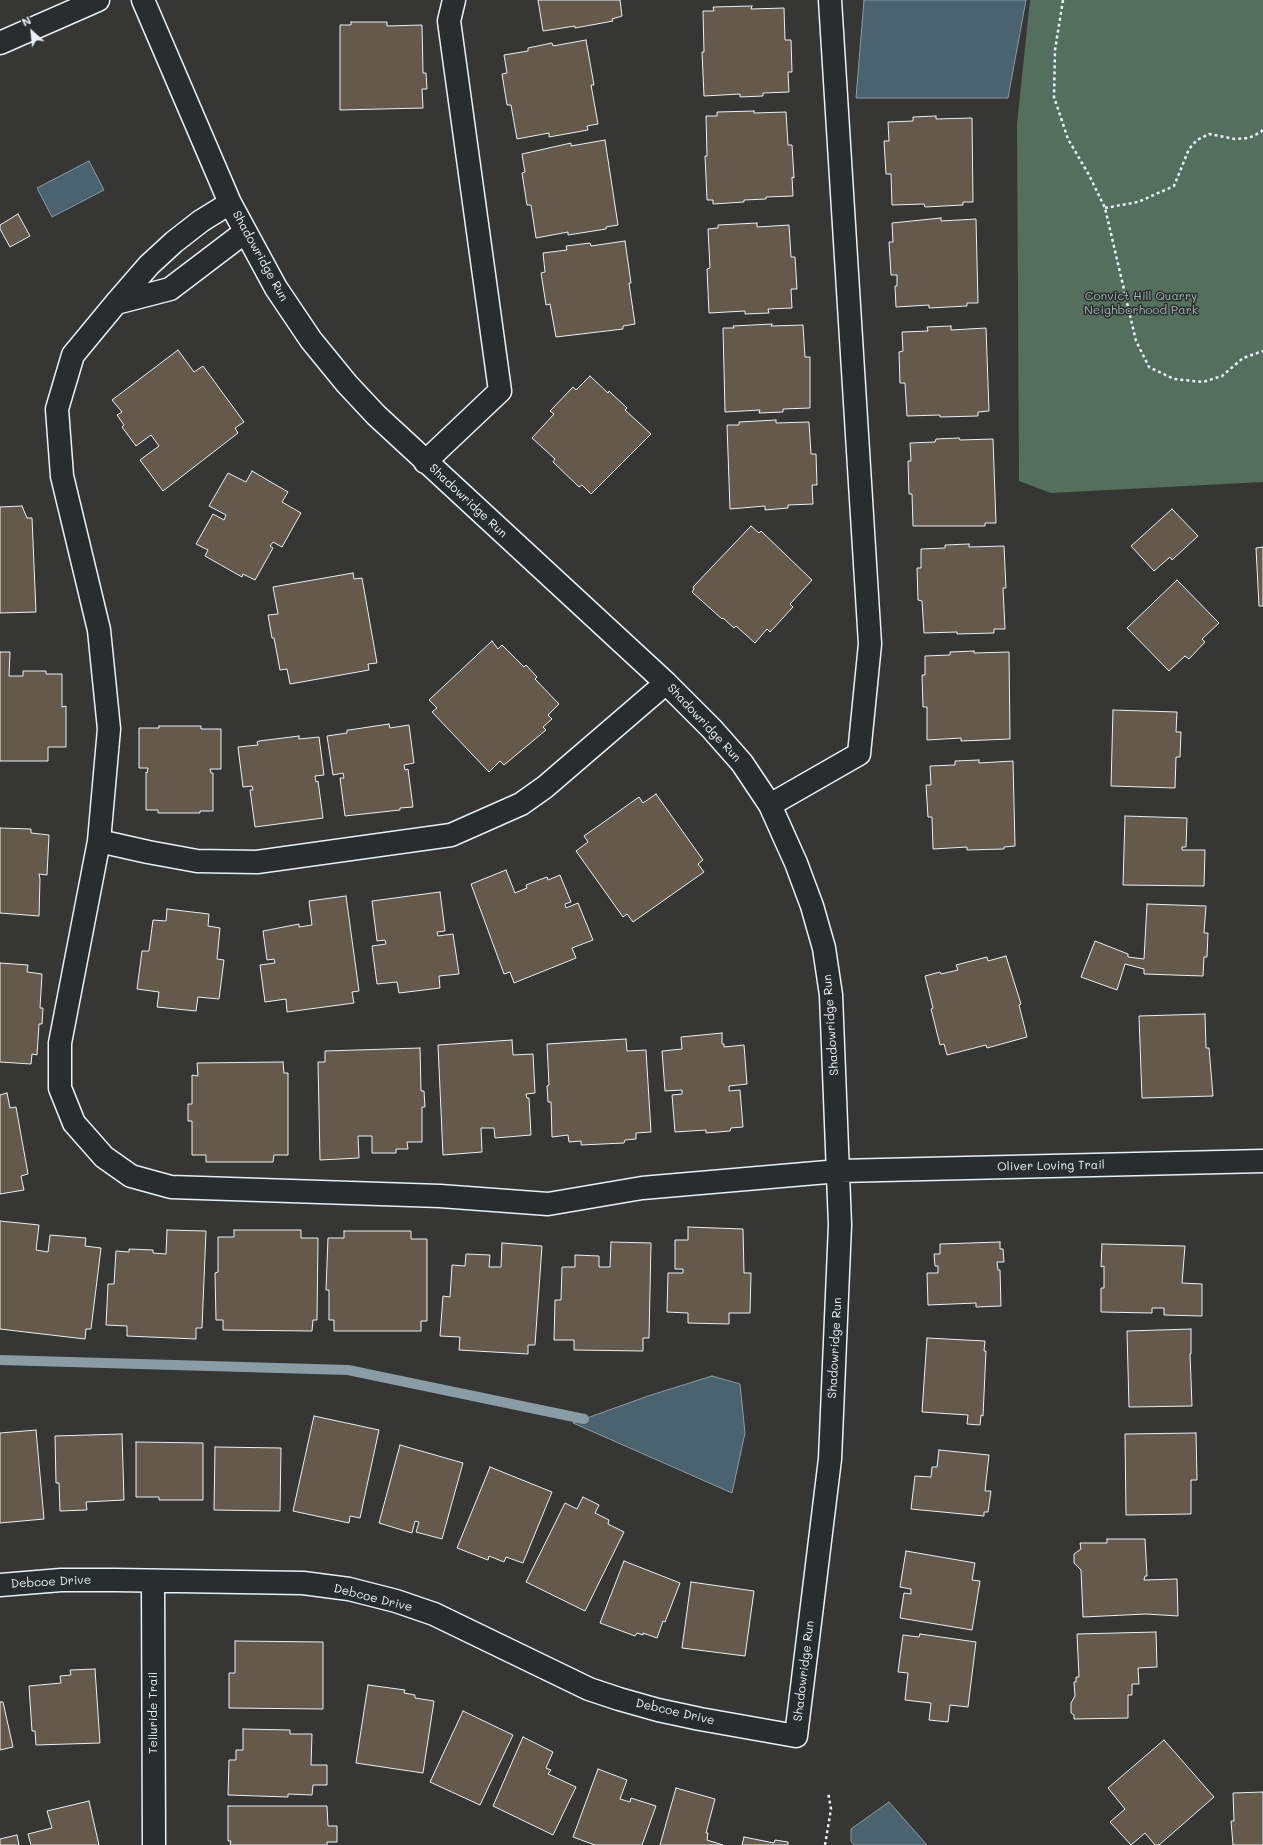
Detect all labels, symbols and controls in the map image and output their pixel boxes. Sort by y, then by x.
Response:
north arrow [12,12,52,52]
text: N [19,12,33,29]
street label: Shadowridge Run [229,208,291,304]
park label: Convict Hill Quarry Neighborhood Park [1084,289,1198,317]
street label: Shadowridge Run [426,461,510,541]
street label: Shadowridge Run [664,681,744,765]
street label: Shadowridge Run [820,974,842,1076]
street label: Oliver Loving Trail [997,1158,1105,1174]
street label: Shadowridge Run [825,1297,845,1399]
street label: Debcoe Drive [10,1573,92,1591]
street label: Debcoe Drive [332,1581,414,1615]
street label: Shadowridge Run [791,1620,817,1722]
street label: Telluride Trail [146,1672,160,1754]
street label: Debcoe Drive [634,1696,716,1728]

